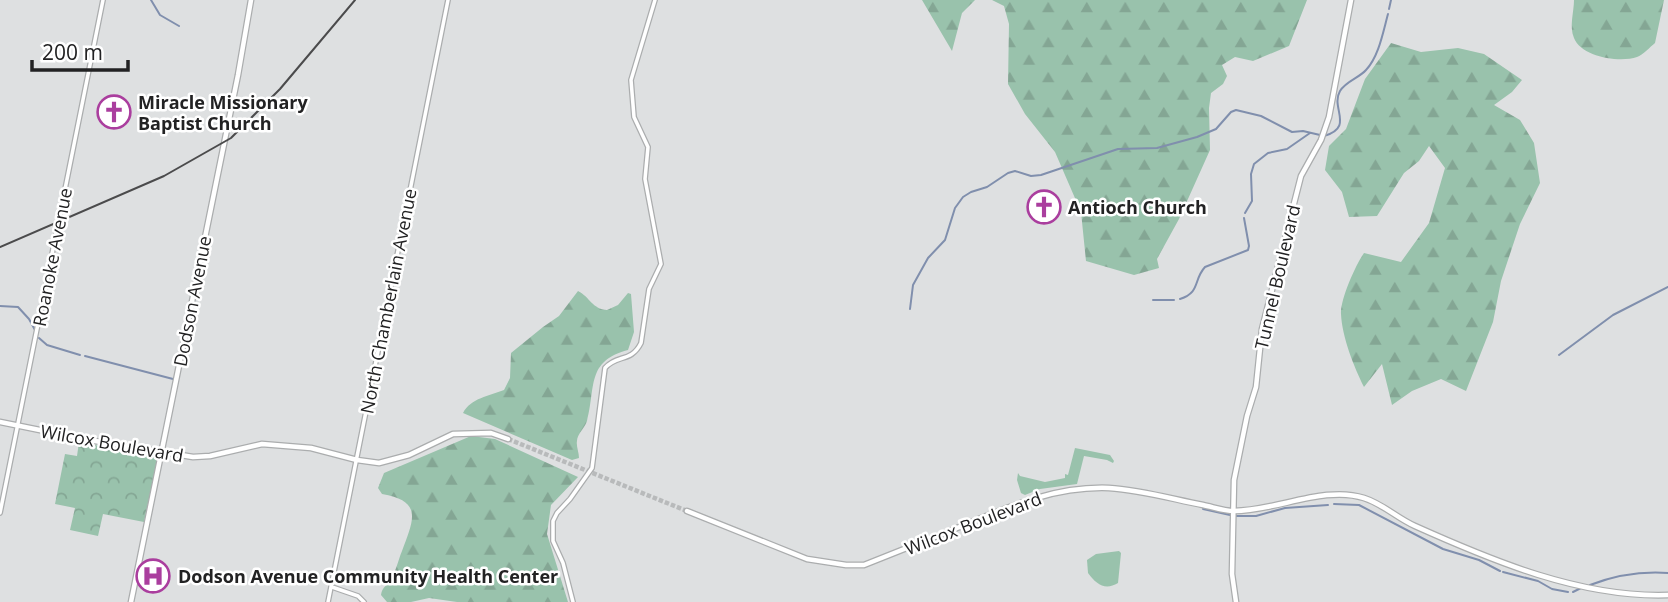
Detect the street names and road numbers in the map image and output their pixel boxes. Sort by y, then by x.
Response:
street label: Roanoke Avenue [27,186,77,328]
street label: North Chamberlain Avenue [354,186,422,416]
street label: Tunnel Boulevard [1249,202,1305,352]
street label: Dodson Avenue [168,234,216,368]
street label: Wilcox Boulevard [39,419,185,467]
street label: Wilcox Boulevard [901,486,1045,560]

